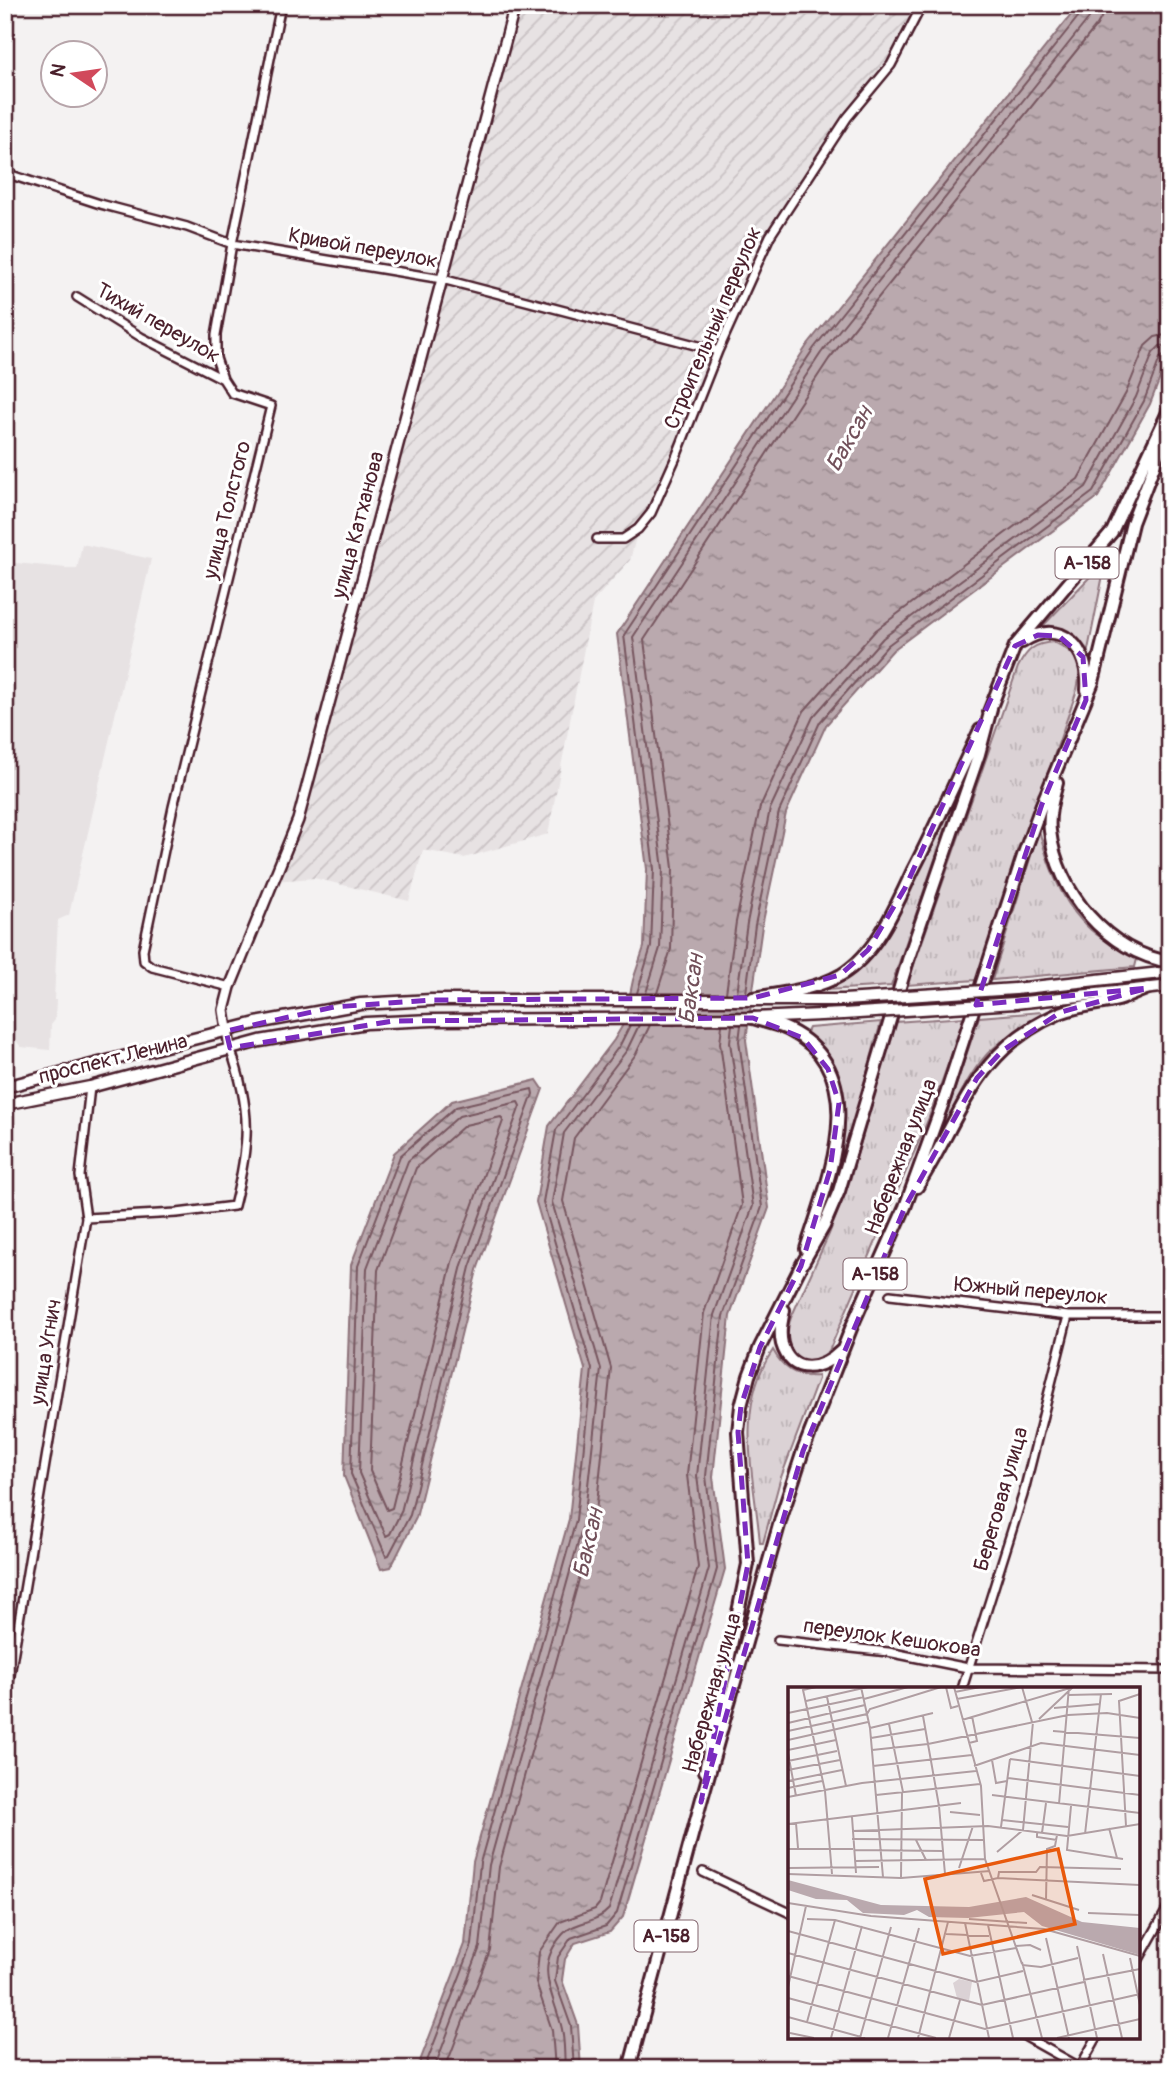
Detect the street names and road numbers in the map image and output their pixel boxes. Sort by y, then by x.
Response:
street label: Кривой переулок [286,222,440,274]
street label: Строительный переулок [658,222,768,433]
street label: Тихий переулок [91,277,225,370]
street label: улица Толстого [197,438,257,583]
street label: улица Катханова [325,448,391,603]
road number: А-158 [1056,548,1118,578]
street label: проспект Ленина [36,1027,190,1091]
street label: Набережная улица [859,1075,943,1239]
road number: А-158 [844,1258,906,1290]
street label: Южный переулок [953,1271,1109,1311]
street label: улица Угнич [24,1297,68,1408]
street label: Береговая улица [968,1424,1034,1574]
street label: Набережная улица [676,1610,748,1776]
street label: переулок Кешокова [802,1612,982,1664]
road number: А-158 [634,1920,698,1952]

